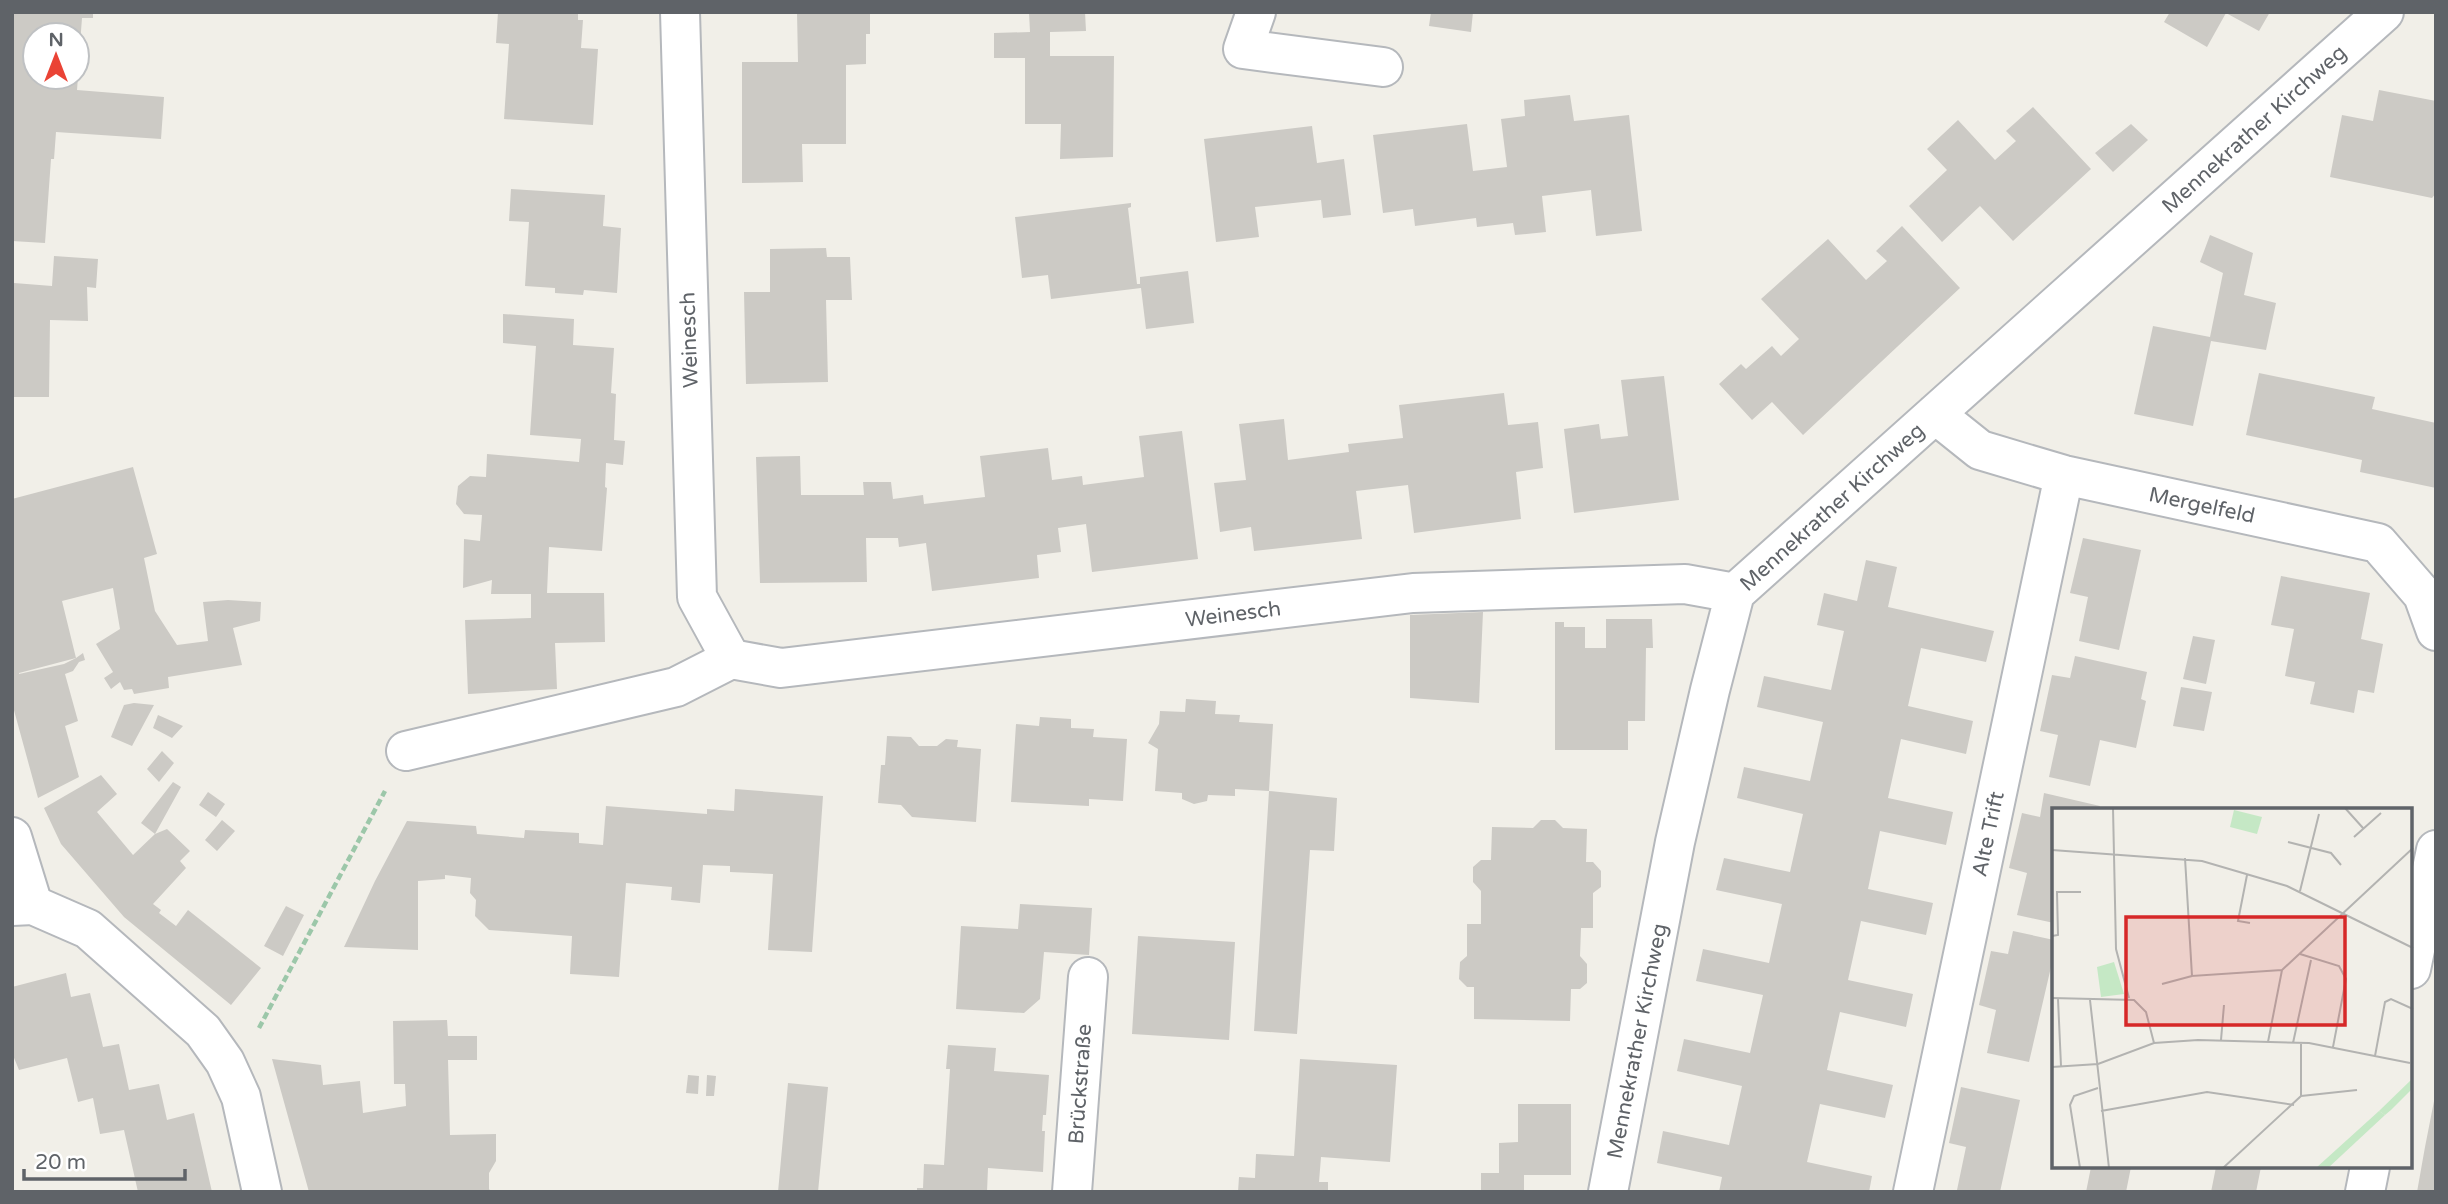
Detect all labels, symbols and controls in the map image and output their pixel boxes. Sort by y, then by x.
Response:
north arrow [21,21,91,91]
text: N [48,29,64,51]
street label: Mennekrather Kirchweg [2157,40,2352,219]
street label: Weinesch [675,292,704,388]
street label: Mennekrather Kirchweg [1735,418,1930,597]
street label: Mergelfeld [2147,482,2257,529]
street label: Weinesch [1184,596,1282,633]
street label: Alte Trift [1967,789,2010,879]
inset map [2052,808,2413,1169]
street label: Mennekrather Kirchweg [1602,921,1673,1161]
street label: Brückstraße [1064,1023,1097,1145]
scale bar [24,1138,186,1182]
text: 20 m [35,1150,86,1175]

